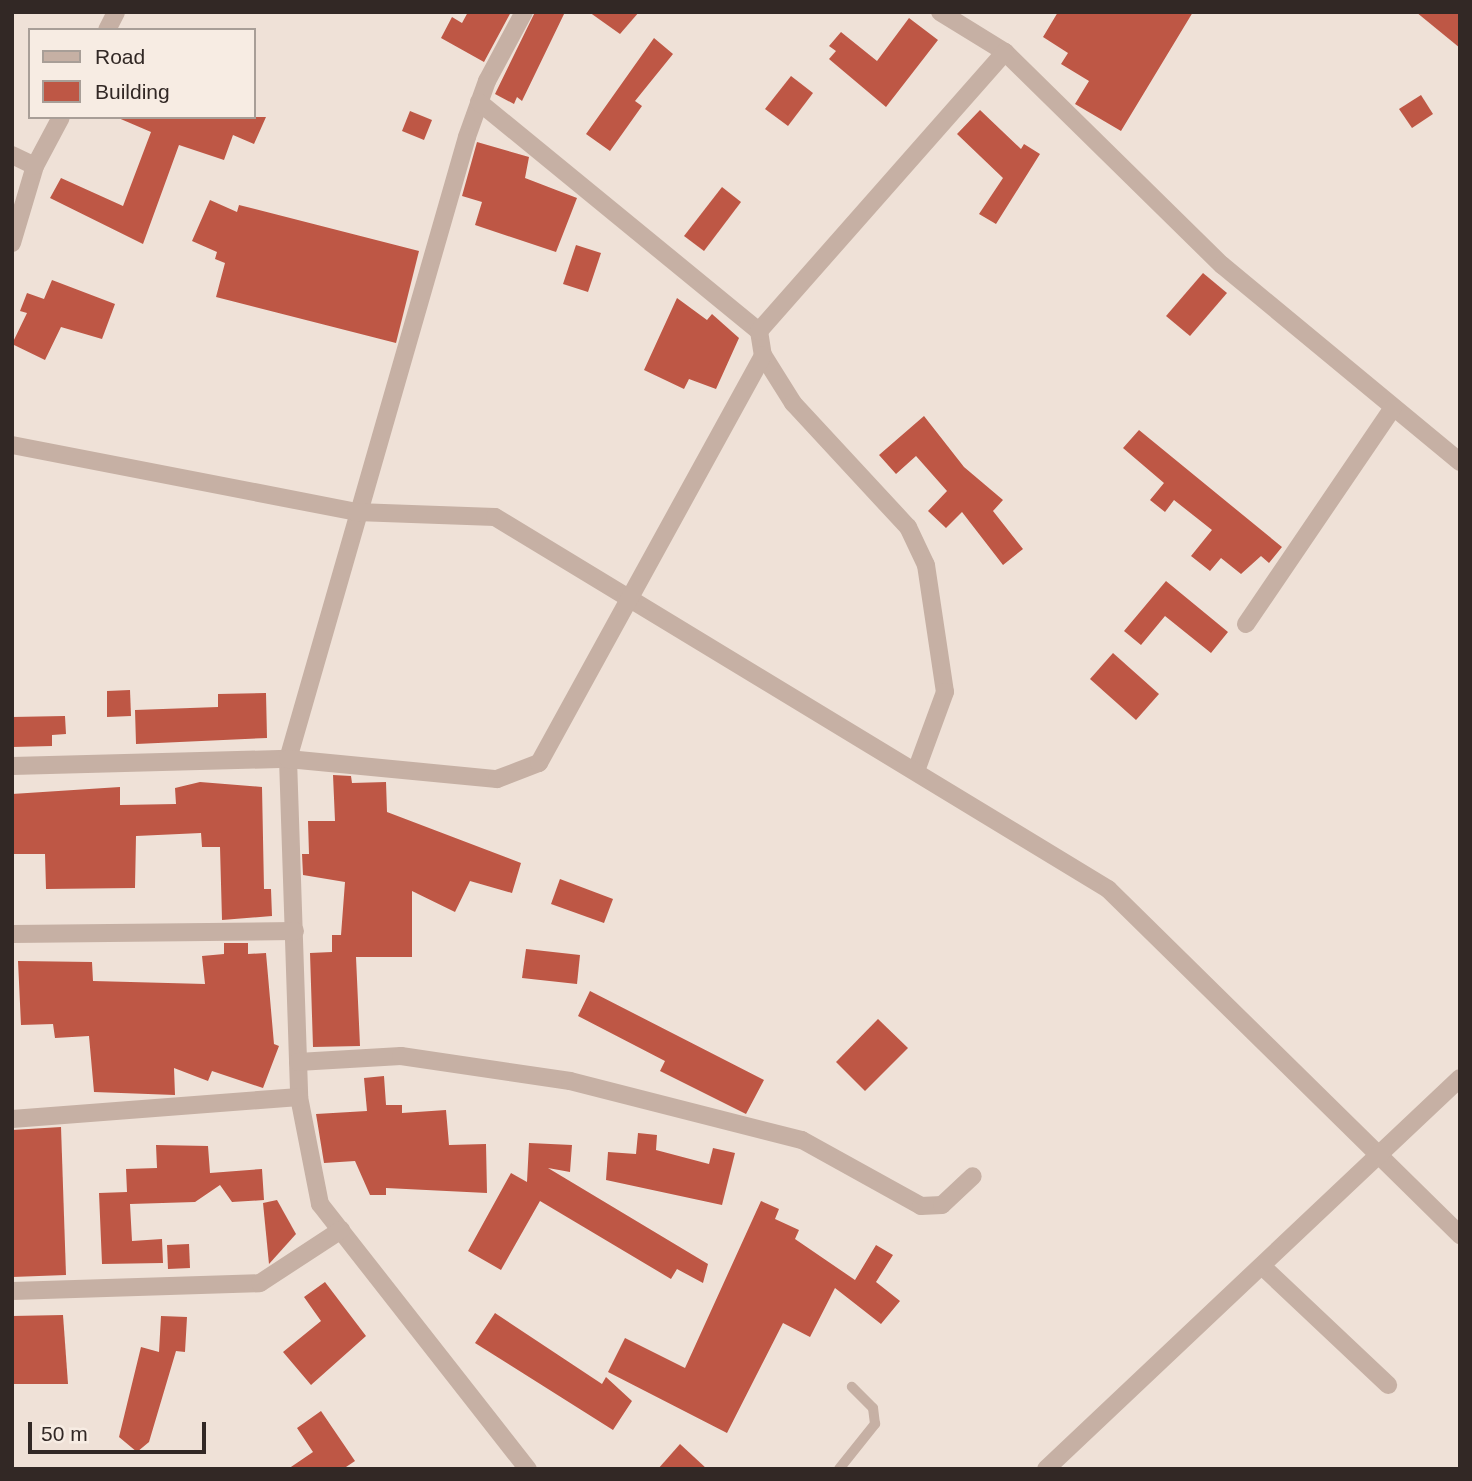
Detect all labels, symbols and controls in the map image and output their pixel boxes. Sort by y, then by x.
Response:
legend [28,28,256,119]
text: Road [95,45,145,68]
text: Building [95,80,170,103]
scale bar [32,1408,210,1452]
text: 50 m [41,1422,88,1445]

